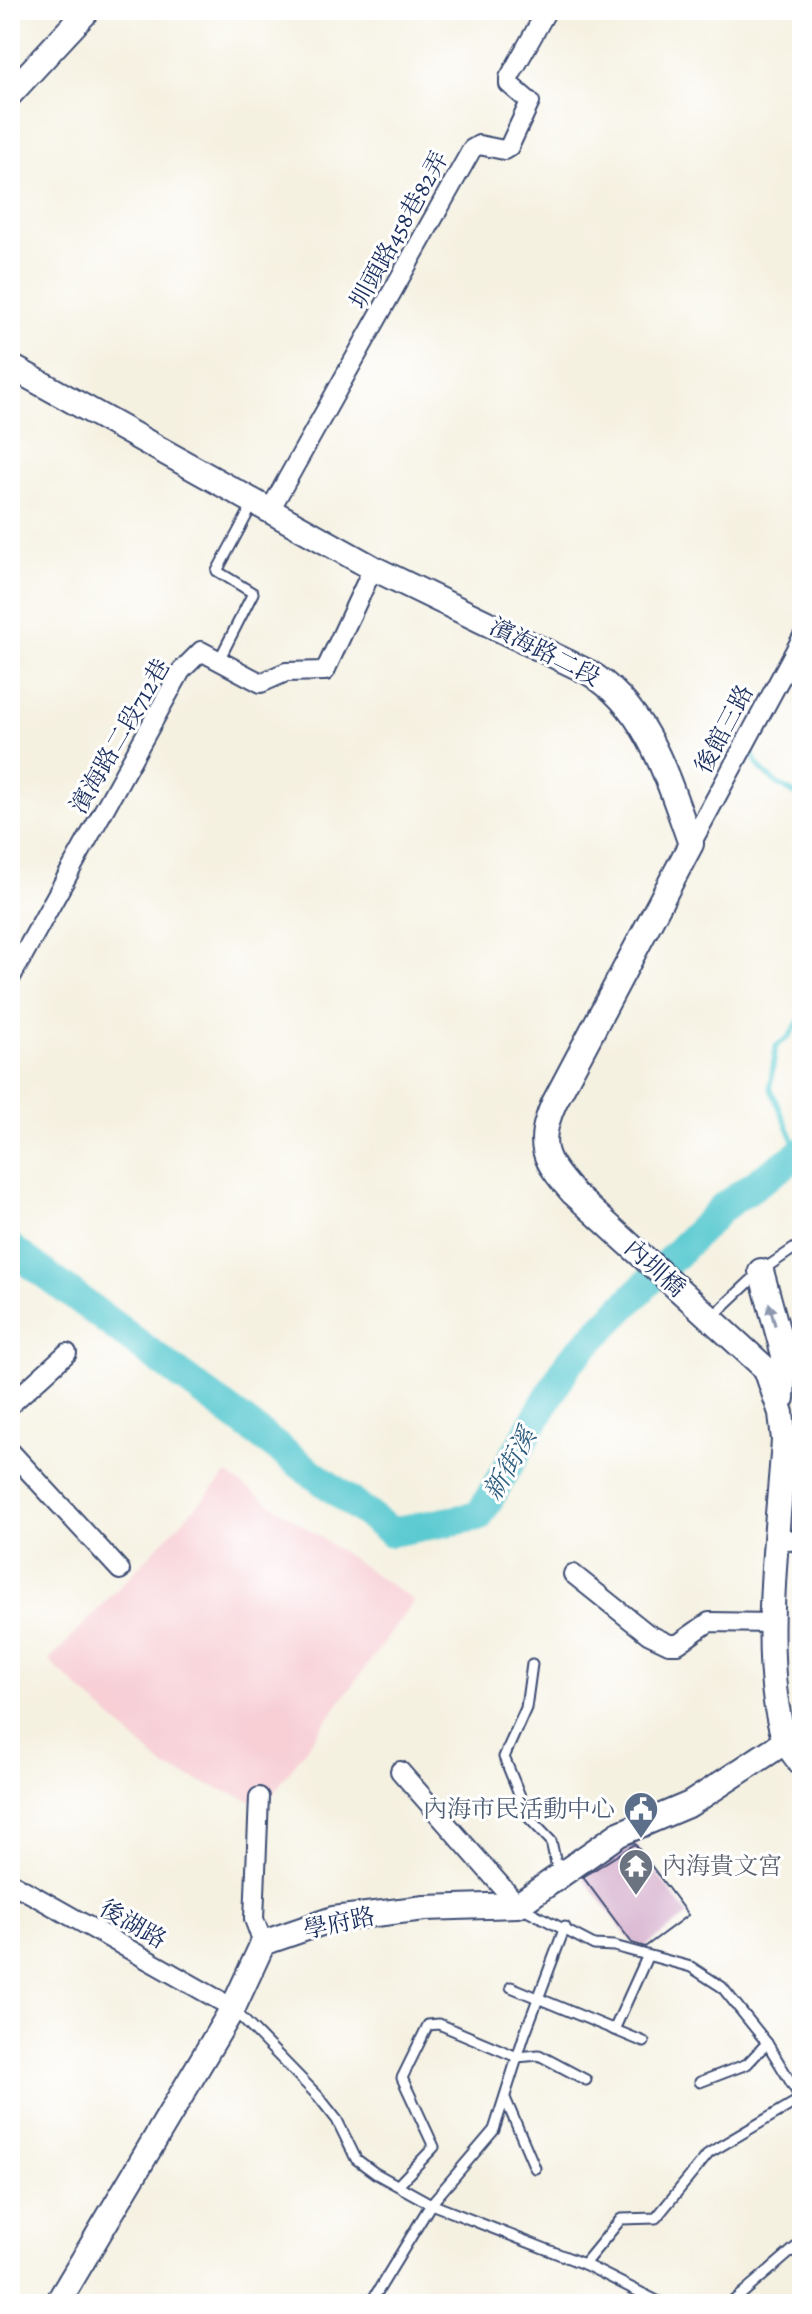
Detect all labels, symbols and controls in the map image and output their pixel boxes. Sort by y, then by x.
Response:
street label: 圳頭路458巷82弄 [342,145,456,315]
street label: 濱海路二段 [484,611,606,693]
street label: 濱海路二段712巷 [63,653,177,819]
street label: 後館三路 [687,679,761,779]
street label: 內圳橋 [618,1232,692,1304]
one-way arrow [766,1301,778,1326]
water label: 新街溪 [475,1419,546,1507]
public building icon: 內海市民活動中心 [622,1790,660,1840]
place label: 內海市民活動中心 [423,1793,615,1825]
temple icon: 內海貴文宮 [617,1847,655,1897]
place label: 內海貴文宮 [662,1850,782,1882]
street label: 後湖路 [94,1892,172,1956]
street label: 學府路 [300,1900,378,1946]

